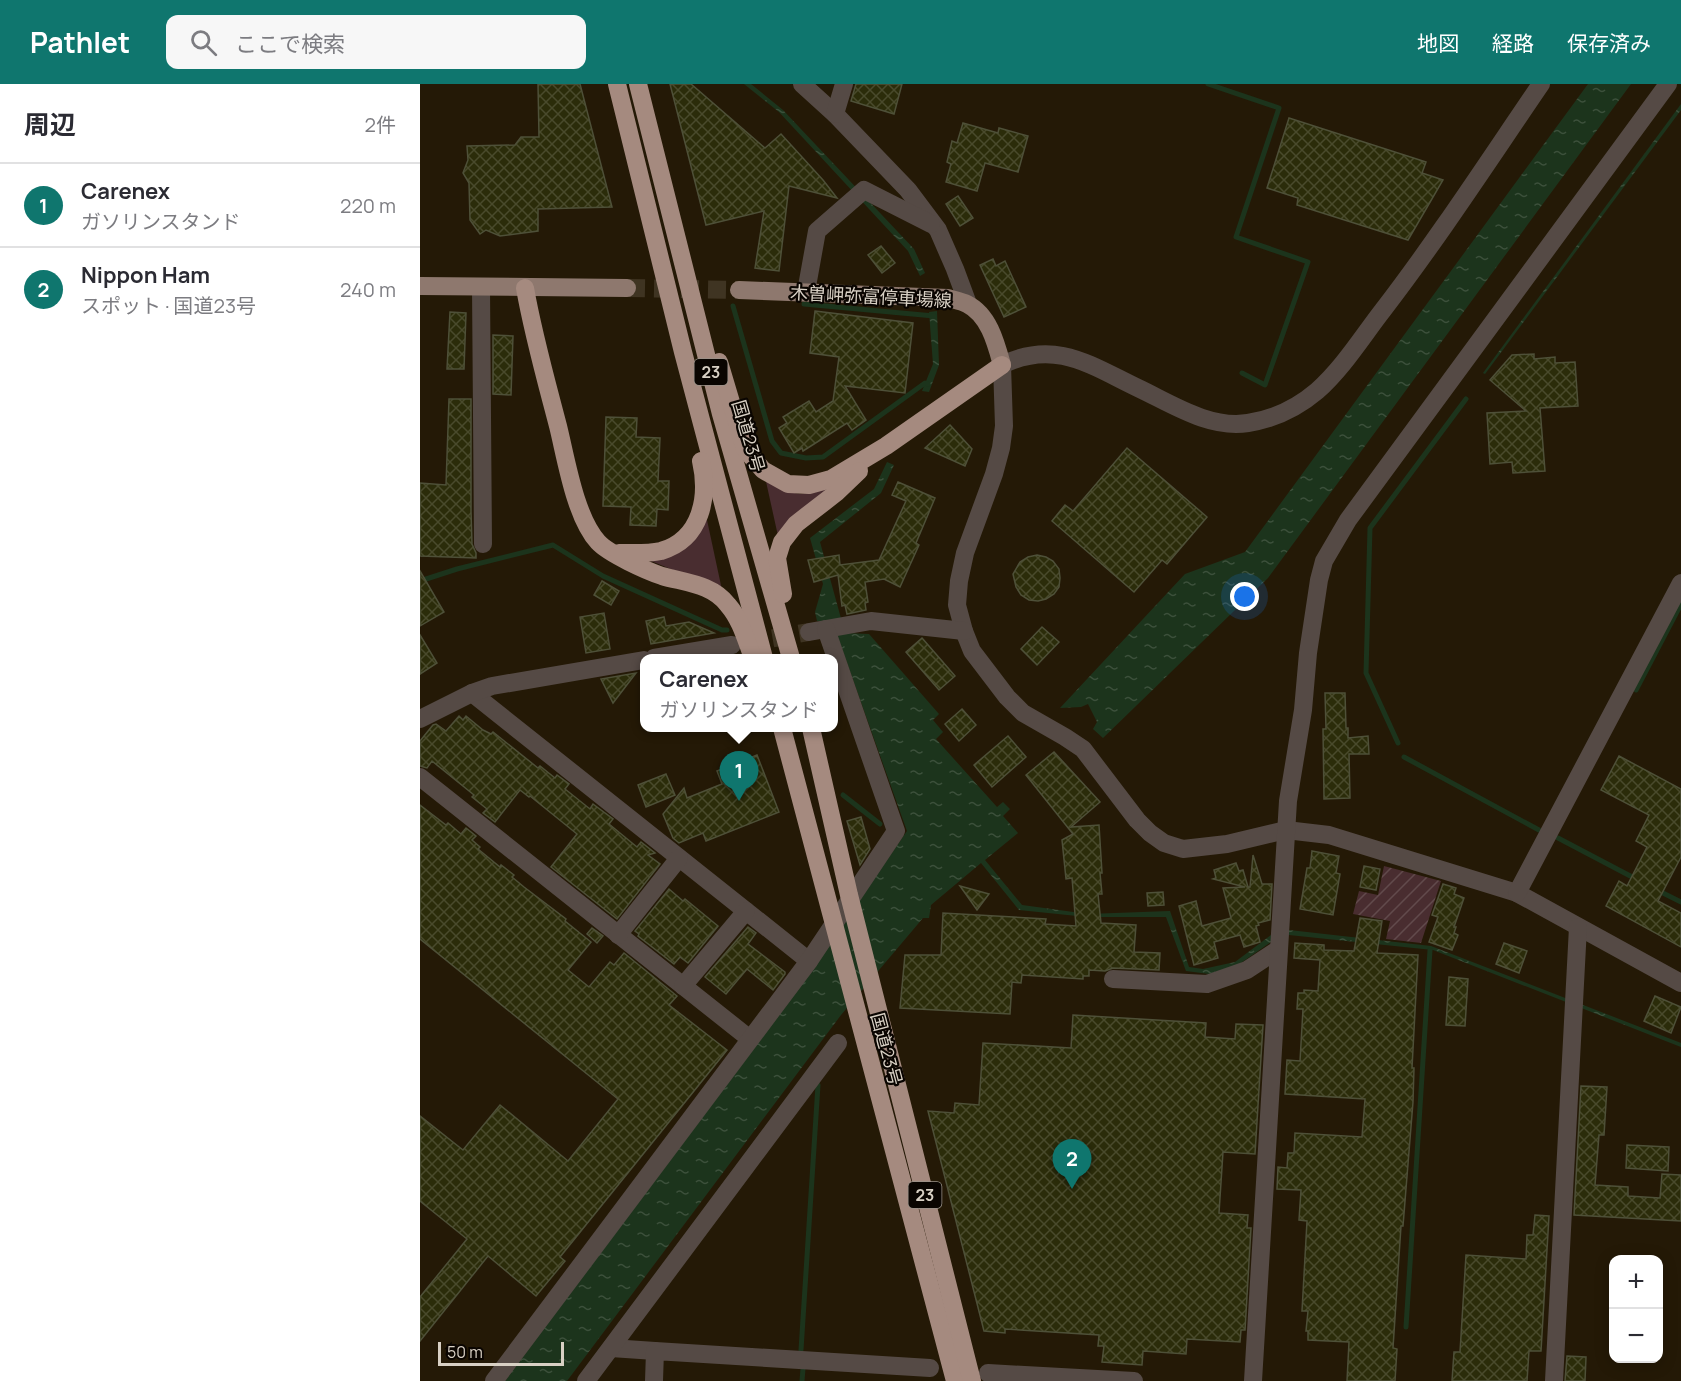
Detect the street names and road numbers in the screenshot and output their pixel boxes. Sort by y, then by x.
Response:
street label: 木曽岬弥富停車場線 [789,280,953,312]
road number: 23 [694,359,728,385]
street label: 国道23号 [727,397,771,475]
street label: 国道23号 [866,1010,908,1088]
road number: 23 [908,1182,942,1208]

